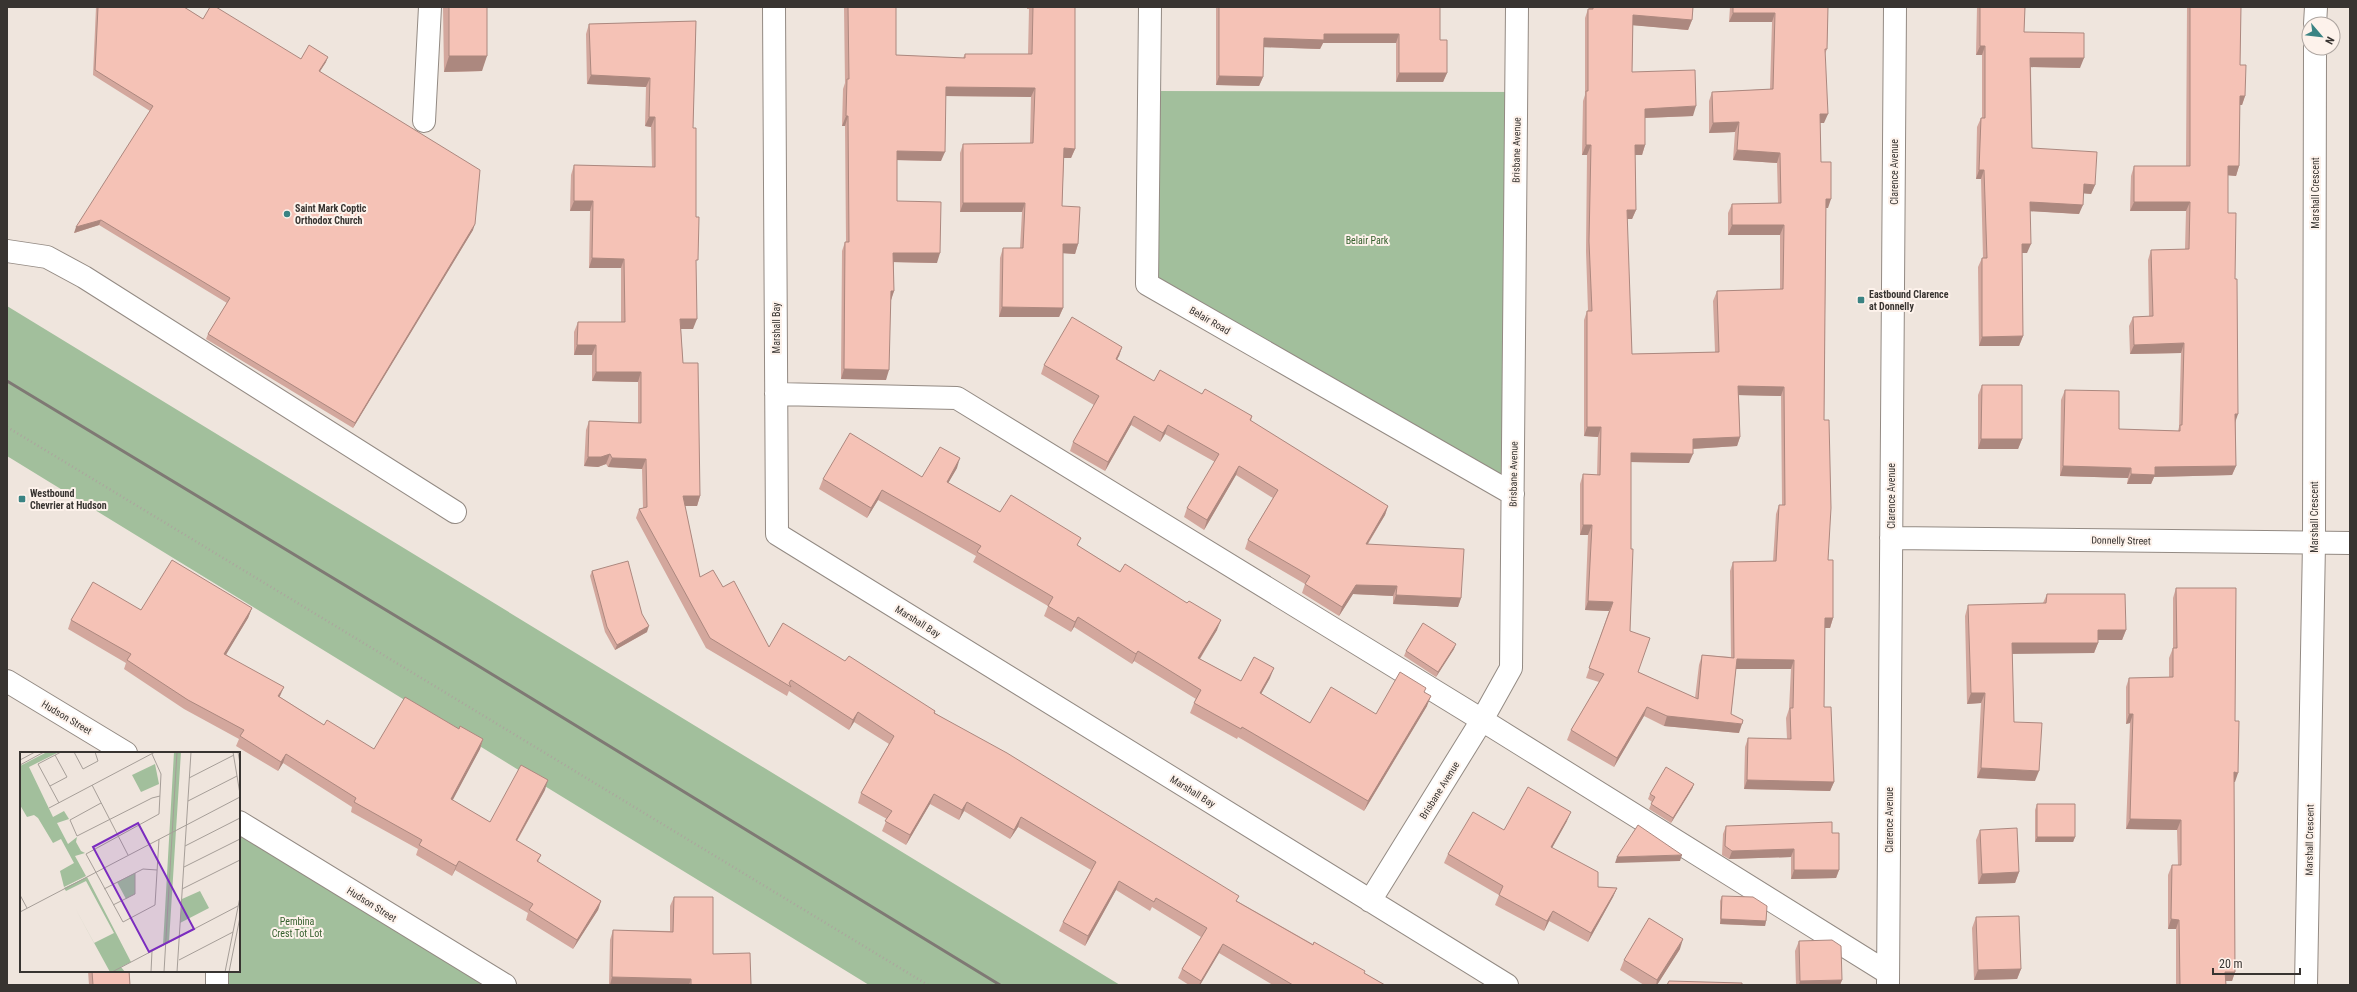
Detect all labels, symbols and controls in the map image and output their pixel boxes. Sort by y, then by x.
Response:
north arrow [2301,16,2341,56]
text: N [2322,34,2337,47]
street label: Brisbane Avenue [1510,117,1523,183]
street label: Clarence Avenue [1889,139,1900,205]
street label: Marshall Crescent [2310,157,2321,229]
place label: Saint Mark Coptic Orthodox Church [295,203,367,226]
marker: Saint Mark Coptic Orthodox Church [282,209,292,219]
park label: Belair Park [1346,235,1389,246]
place label: Eastbound Clarence at Donnelly [1869,289,1949,312]
marker: Eastbound Clarence at Donnelly [1856,295,1866,305]
street label: Marshall Bay [771,303,782,353]
street label: Belair Road [1188,304,1232,336]
street label: Brisbane Avenue [1507,441,1520,507]
street label: Clarence Avenue [1886,463,1897,529]
street label: Marshall Crescent [2309,481,2320,553]
place label: Westbound Chevrier at Hudson [30,488,107,511]
marker: Westbound Chevrier at Hudson [17,494,27,504]
street label: Donnelly Street [2091,534,2151,547]
street label: Marshall Bay [893,603,942,640]
street label: Hudson Street [40,698,94,737]
inset map [20,752,240,972]
street label: Brisbane Avenue [1417,759,1462,821]
street label: Marshall Bay [1168,773,1217,810]
street label: Clarence Avenue [1884,787,1895,853]
street label: Marshall Crescent [2303,804,2316,876]
street label: Hudson Street [345,885,398,924]
park label: Pembina Crest Tot Lot [272,916,322,939]
scale bar [2213,950,2300,976]
text: 20 m [2219,957,2243,971]

